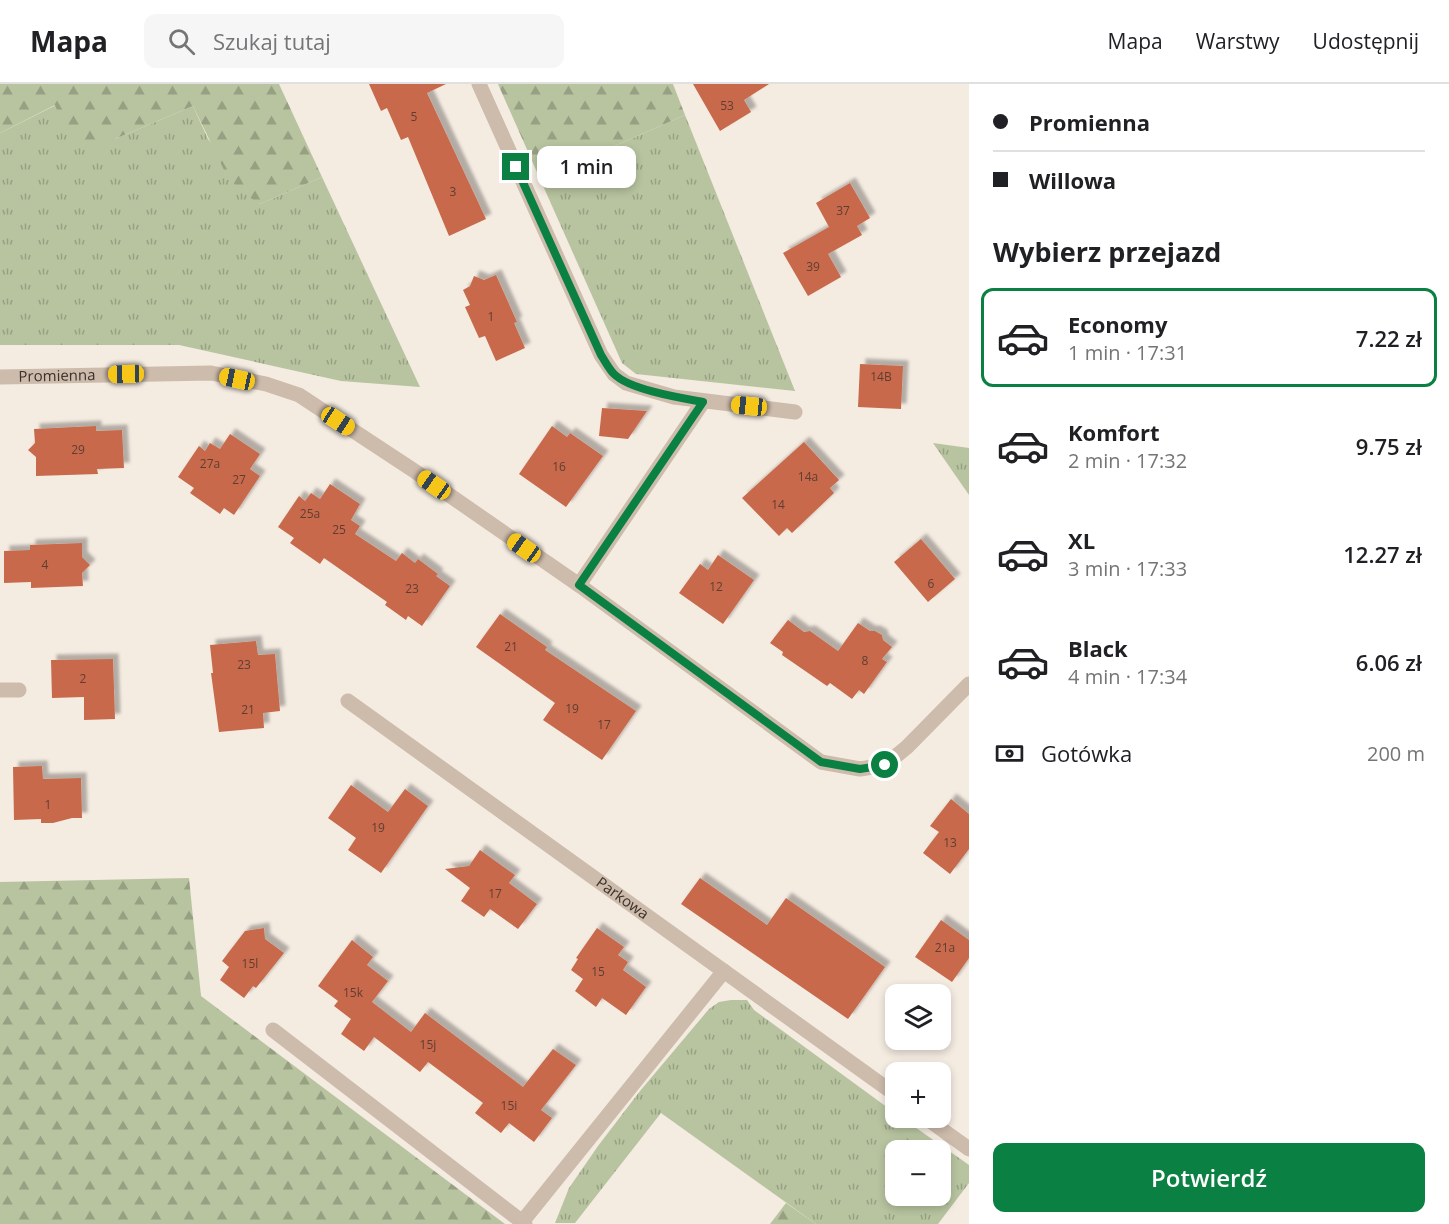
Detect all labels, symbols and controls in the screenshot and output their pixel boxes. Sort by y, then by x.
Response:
search box [144,14,564,68]
text: Mapa [30,22,108,60]
icon: search [165,25,198,58]
text: Szukaj tutaj [213,26,331,56]
text: Mapa [1108,27,1163,55]
text: Warstwy [1196,27,1280,55]
text: Udostępnij [1313,27,1419,55]
house number: 53 [720,97,734,114]
text: Promienna [1029,107,1150,137]
house number: 5 [411,108,418,125]
callout: 1 min [537,146,636,188]
route end [502,153,529,180]
text: 1 min [560,153,614,180]
text: Willowa [1029,165,1116,195]
house number: 3 [450,183,457,200]
house number: 37 [836,202,850,219]
text: Wybierz przejazd [993,233,1221,270]
house number: 39 [806,258,820,275]
house number: 1 [488,308,494,325]
text: Economy [1068,309,1167,339]
icon: car [996,311,1050,365]
text: 7.22 zł [1356,323,1422,353]
text: 1 min · 17:31 [1068,339,1187,366]
street label: Promienna [18,364,96,386]
car [108,365,144,383]
car [218,366,256,392]
house number: 14B [870,368,892,385]
car [730,395,768,417]
car [318,404,358,438]
text: Komfort [1068,417,1160,447]
icon: car [996,419,1050,473]
text: 9.75 zł [1356,431,1422,461]
house number: 29 [71,441,85,458]
text: 2 min · 17:32 [1068,447,1187,474]
house number: 27a [200,455,220,472]
house number: 16 [552,458,566,475]
car [414,467,454,503]
house number: 14a [798,468,818,485]
house number: 27 [232,471,246,488]
house number: 14 [771,496,785,513]
house number: 25a [300,505,320,522]
house number: 25 [332,521,346,538]
text: XL [1068,525,1095,555]
icon: car [996,527,1050,581]
car [504,530,544,566]
text: 12.27 zł [1343,539,1422,569]
text: 3 min · 17:33 [1068,555,1187,582]
house number: 4 [42,556,49,573]
house number: 6 [928,575,935,592]
house number: 12 [709,578,723,595]
house number: 23 [405,580,419,597]
text: Black [1068,633,1128,663]
icon: car [996,635,1050,689]
house number: 21 [504,638,518,655]
text: 6.06 zł [1356,647,1422,677]
house number: 8 [862,652,869,669]
house number: 23 [237,656,251,673]
text: 4 min · 17:34 [1068,663,1187,690]
house number: 2 [80,670,87,687]
house number: 19 [565,700,579,717]
house number: 21 [241,701,255,718]
house number: 17 [597,716,611,733]
icon: cash [993,737,1026,770]
text: Gotówka [1041,738,1132,768]
text: 200 m [1367,740,1425,767]
route start [871,751,898,778]
house number: 1 [45,796,51,813]
house number: 19 [371,819,385,836]
house number: 13 [943,834,957,851]
street label: Parkowa [593,872,653,923]
house number: 17 [488,885,502,902]
house number: 21a [935,939,955,956]
house number: 15l [242,955,258,972]
house number: 15 [591,963,605,980]
house number: 15k [343,984,364,1001]
map controls [885,984,951,1206]
button: layers [885,984,951,1050]
house number: 15j [420,1036,436,1053]
button: + [885,1062,951,1128]
house number: 15i [501,1097,517,1114]
button: − [885,1140,951,1206]
button: Potwierdź [993,1143,1425,1212]

